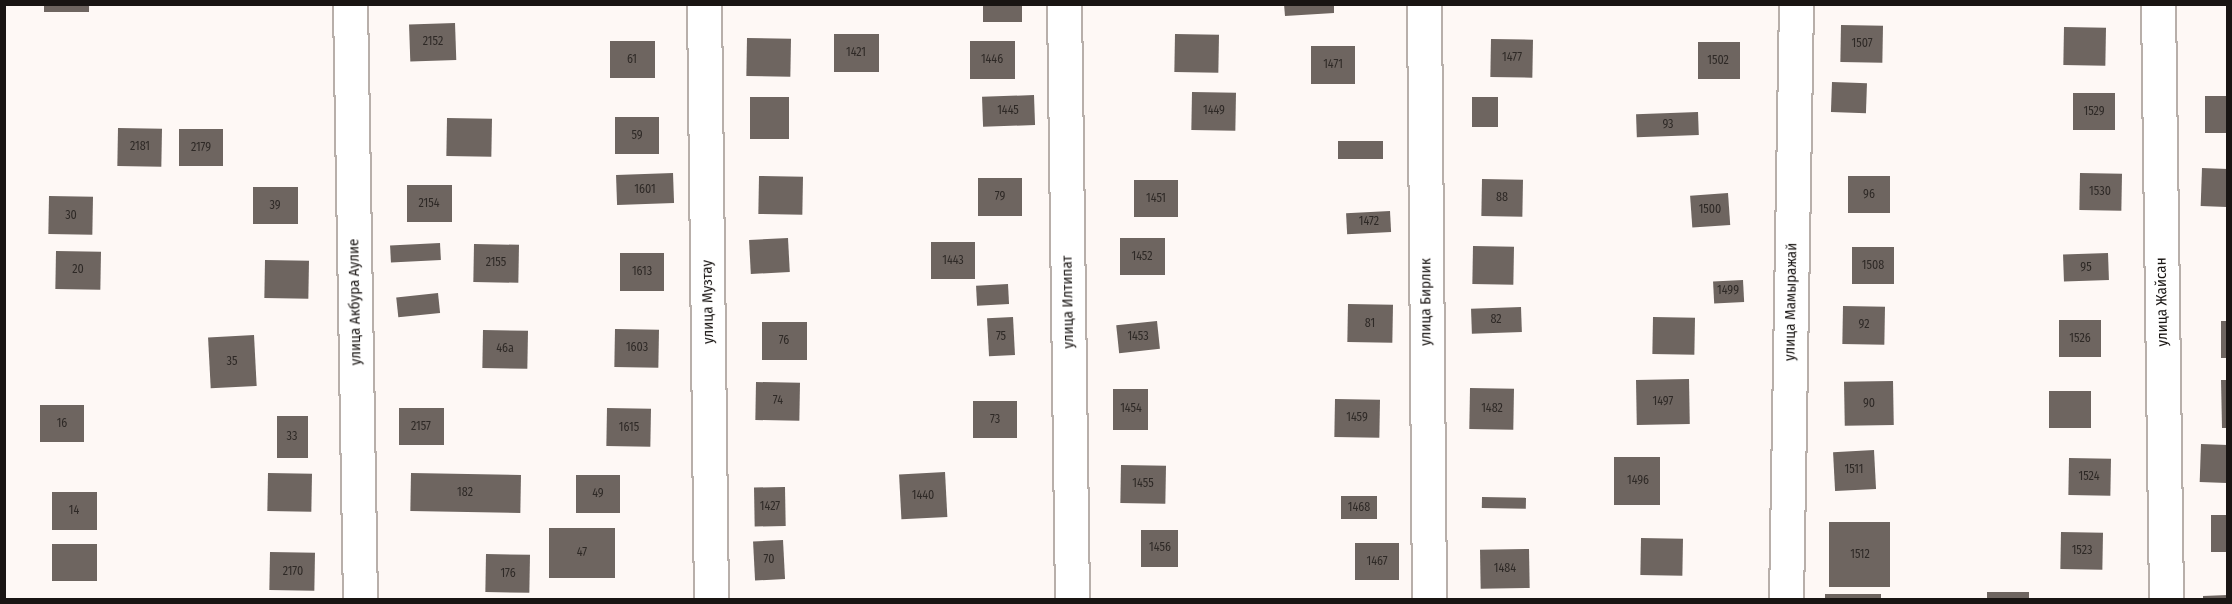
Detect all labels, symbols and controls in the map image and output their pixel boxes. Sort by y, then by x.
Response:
house number: 2152 [423,35,443,49]
house number: 1507 [1851,37,1873,51]
house number: 1421 [846,46,866,60]
house number: 1477 [1502,51,1522,65]
house number: 61 [627,53,637,67]
house number: 1446 [981,53,1003,67]
house number: 1502 [1707,54,1729,68]
house number: 1471 [1323,58,1343,72]
house number: 1445 [997,104,1019,118]
house number: 1449 [1203,104,1225,118]
house number: 1529 [2083,105,2105,119]
house number: 93 [1662,118,1674,132]
house number: 59 [631,129,643,143]
house number: 2181 [130,140,150,154]
house number: 2179 [191,141,211,155]
house number: 1601 [634,183,656,197]
house number: 1530 [2089,185,2111,199]
house number: 96 [1863,188,1875,202]
house number: 79 [995,190,1005,204]
house number: 88 [1496,191,1508,205]
house number: 1451 [1146,192,1166,206]
house number: 2154 [418,197,440,211]
house number: 39 [269,199,281,213]
house number: 1500 [1699,203,1721,217]
house number: 30 [65,209,77,223]
house number: 1472 [1359,215,1379,229]
street label: улица Акбура Аулие [345,239,365,365]
street label: улица Мамыражай [1781,243,1801,361]
house number: 1452 [1131,250,1153,264]
house number: 1443 [942,254,964,268]
street label: улица Илтипат [1058,255,1078,349]
house number: 2155 [486,256,506,270]
street label: улица Жайсан [2152,257,2172,347]
street label: улица Бирлик [1417,258,1435,346]
house number: 1508 [1862,259,1884,273]
street label: улица Музтау [698,260,718,344]
house number: 95 [2080,261,2092,275]
house number: 20 [72,263,84,277]
house number: 1613 [632,265,652,279]
house number: 1499 [1717,284,1739,298]
house number: 82 [1490,313,1502,327]
house number: 81 [1365,317,1375,331]
house number: 92 [1859,318,1869,332]
house number: 75 [996,330,1006,344]
house number: 1453 [1127,330,1149,344]
house number: 1526 [2069,332,2091,346]
house number: 76 [779,334,789,348]
house number: 1603 [626,341,648,355]
house number: 46а [496,342,514,356]
house number: 35 [227,355,237,369]
house number: 74 [773,394,783,408]
house number: 1497 [1653,395,1673,409]
house number: 90 [1863,397,1875,411]
house number: 1454 [1120,402,1142,416]
house number: 1482 [1481,402,1503,416]
house number: 1459 [1346,411,1368,425]
house number: 73 [990,413,1000,427]
house number: 16 [57,417,67,431]
house number: 2157 [411,420,431,434]
house number: 1615 [619,421,639,435]
house number: 33 [287,430,297,444]
house number: 1511 [1845,463,1863,477]
house number: 1524 [2079,470,2099,484]
house number: 1496 [1627,474,1649,488]
house number: 1455 [1132,477,1154,491]
house number: 182 [457,486,473,500]
house number: 49 [592,487,604,501]
house number: 1440 [912,489,934,503]
house number: 1427 [760,500,780,514]
house number: 1468 [1348,501,1370,515]
house number: 14 [69,504,79,518]
house number: 1456 [1149,541,1171,555]
house number: 1523 [2072,544,2092,558]
house number: 47 [577,546,587,560]
house number: 1512 [1850,548,1870,562]
house number: 70 [764,553,774,567]
house number: 1467 [1366,555,1388,569]
house number: 1484 [1494,562,1516,576]
house number: 2170 [283,565,303,579]
house number: 176 [500,567,516,581]

